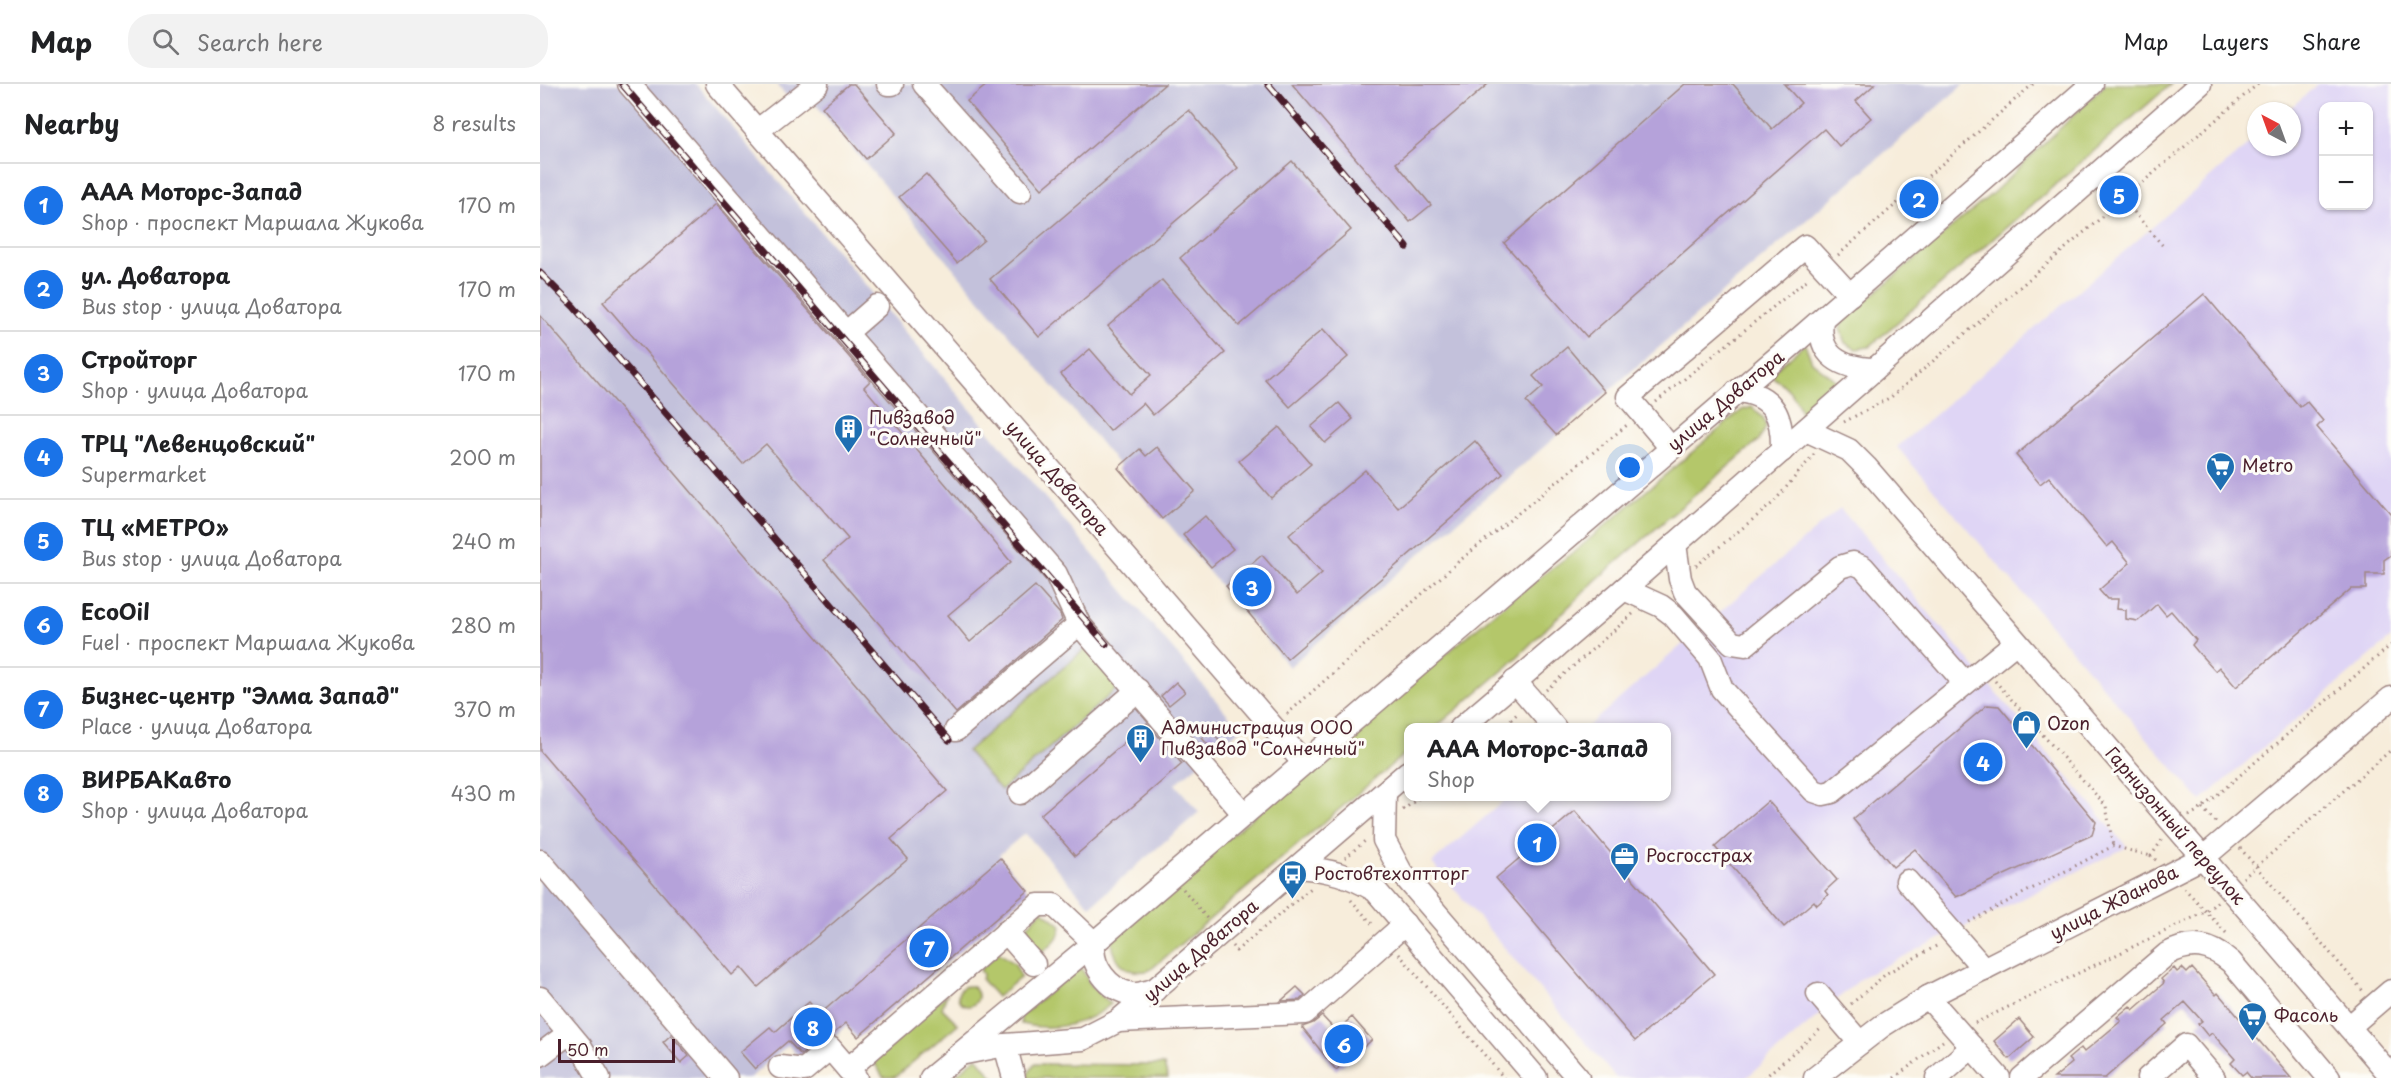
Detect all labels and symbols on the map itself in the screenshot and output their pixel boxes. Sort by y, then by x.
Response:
north arrow [2247,102,2301,156]
pin: 5 [2100,172,2138,218]
pin: 2 [1900,176,1938,222]
street label: улица Доватора [1661,342,1790,457]
place label: Пивзавод "Солнечный" [869,403,982,451]
building icon: Пивзавод "Солнечный" [832,412,864,454]
street label: улица Доватора [1000,413,1116,541]
supermarket icon: Metro [2205,450,2237,492]
place label: Metro [2242,451,2293,478]
your location [1615,453,1644,482]
pin: 3 [1232,564,1272,610]
shop icon: Ozon [2010,708,2042,750]
place label: Ozon [2047,709,2090,736]
place label: Администрация ООО Пивзавод "Солнечный" [1161,713,1365,761]
building icon: Администрация ООО Пивзавод "Солнечный" [1124,722,1156,764]
pin: 4 [1964,740,2002,784]
street label: Гарнизонный переулок [2100,740,2253,910]
pin: 1 [1518,820,1556,866]
office icon: Росгосстрах [1609,840,1641,882]
place label: Росгосстрах [1646,841,1752,868]
street label: улица Жданова [2045,857,2183,946]
bus stop icon: Ростовтехоптторг [1277,858,1309,900]
place label: Ростовтехоптторг [1314,859,1470,886]
street label: улица Доватора [1136,892,1264,1008]
pin: 7 [910,926,948,970]
supermarket icon: Фасоль [2237,1000,2269,1042]
place label: Фасоль [2274,1001,2338,1028]
pin: 8 [794,1004,832,1050]
pin: 6 [1324,1022,1364,1066]
scale bar [558,1036,675,1064]

